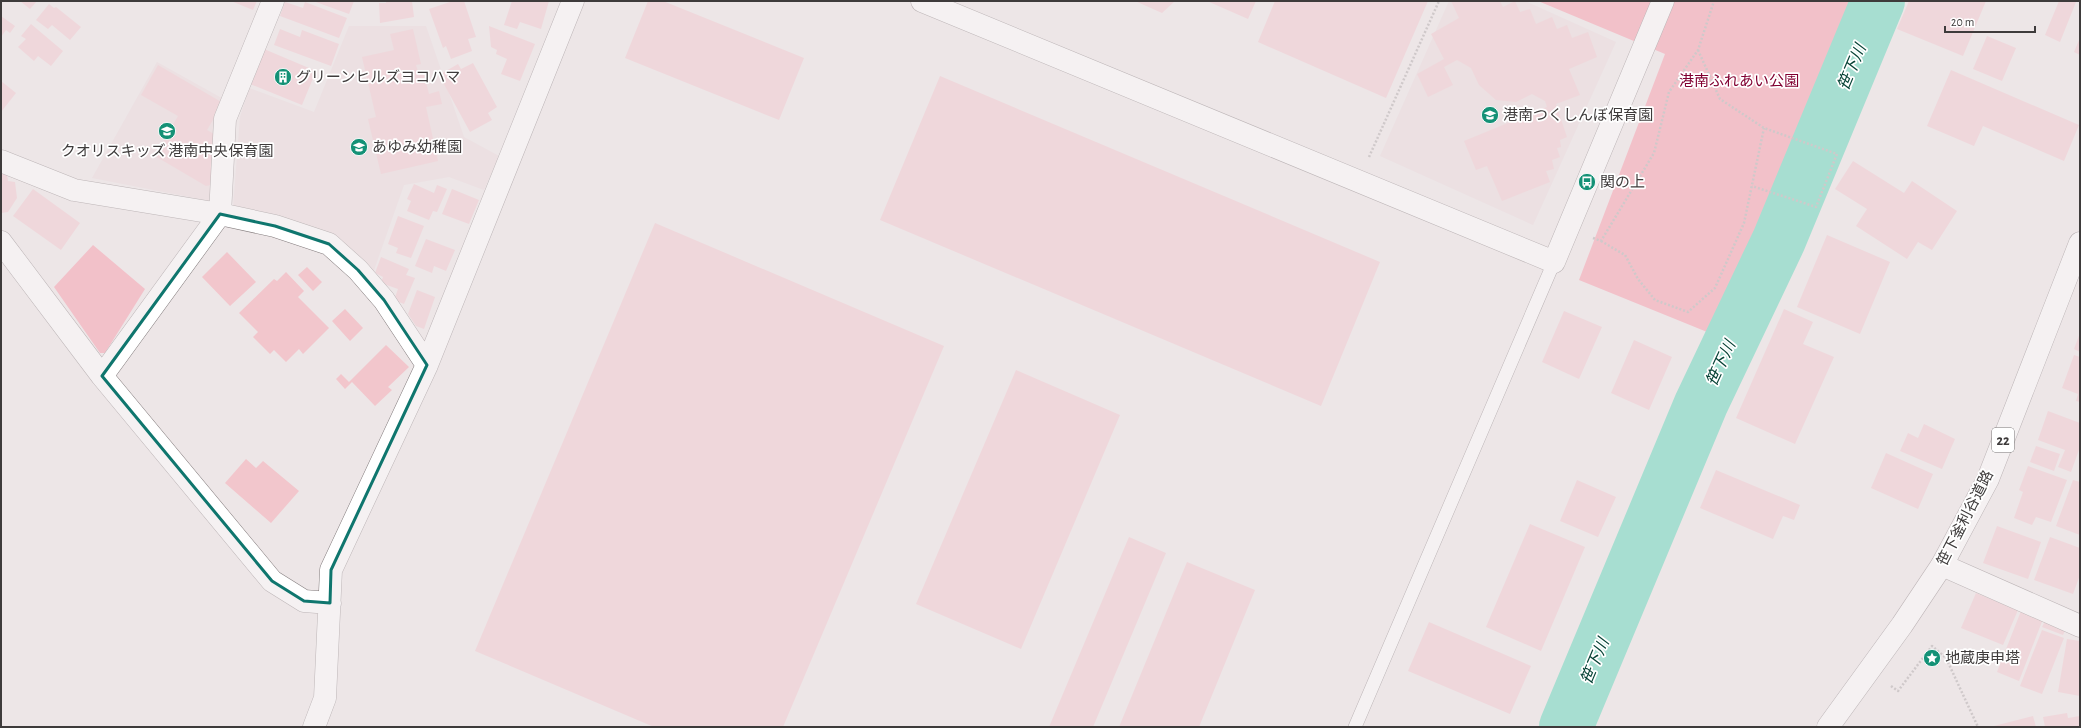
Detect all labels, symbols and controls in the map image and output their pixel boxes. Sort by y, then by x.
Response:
scale bar [1945,8,2035,34]
text: 20 m [1951,16,1974,28]
water label: 笹下川 [1834,40,1869,93]
building icon: グリーンヒルズヨコハマ [273,67,293,87]
place label: グリーンヒルズヨコハマ [296,69,460,85]
park label: 港南ふれあい公園 [1679,73,1799,89]
school or university icon: 港南つくしんぼ保育園 [1480,105,1500,125]
place label: 港南つくしんぼ保育園 [1503,107,1653,123]
school or university icon: クオリスキッズ 港南中央保育園 [157,121,177,141]
school or university icon: あゆみ幼稚園 [349,137,369,157]
place label: あゆみ幼稚園 [372,139,462,155]
place label: クオリスキッズ 港南中央保育園 [61,143,273,159]
bus stop icon: 関の上 [1577,172,1597,192]
place label: 関の上 [1600,174,1645,190]
water label: 笹下川 [1703,336,1739,389]
road number: 22 [1992,428,2014,452]
street label: 笹下釜利谷道路 [1934,468,1996,568]
water label: 笹下川 [1577,634,1612,687]
place icon: 地蔵庚申塔 [1922,648,1942,668]
place label: 地蔵庚申塔 [1945,650,2020,666]

